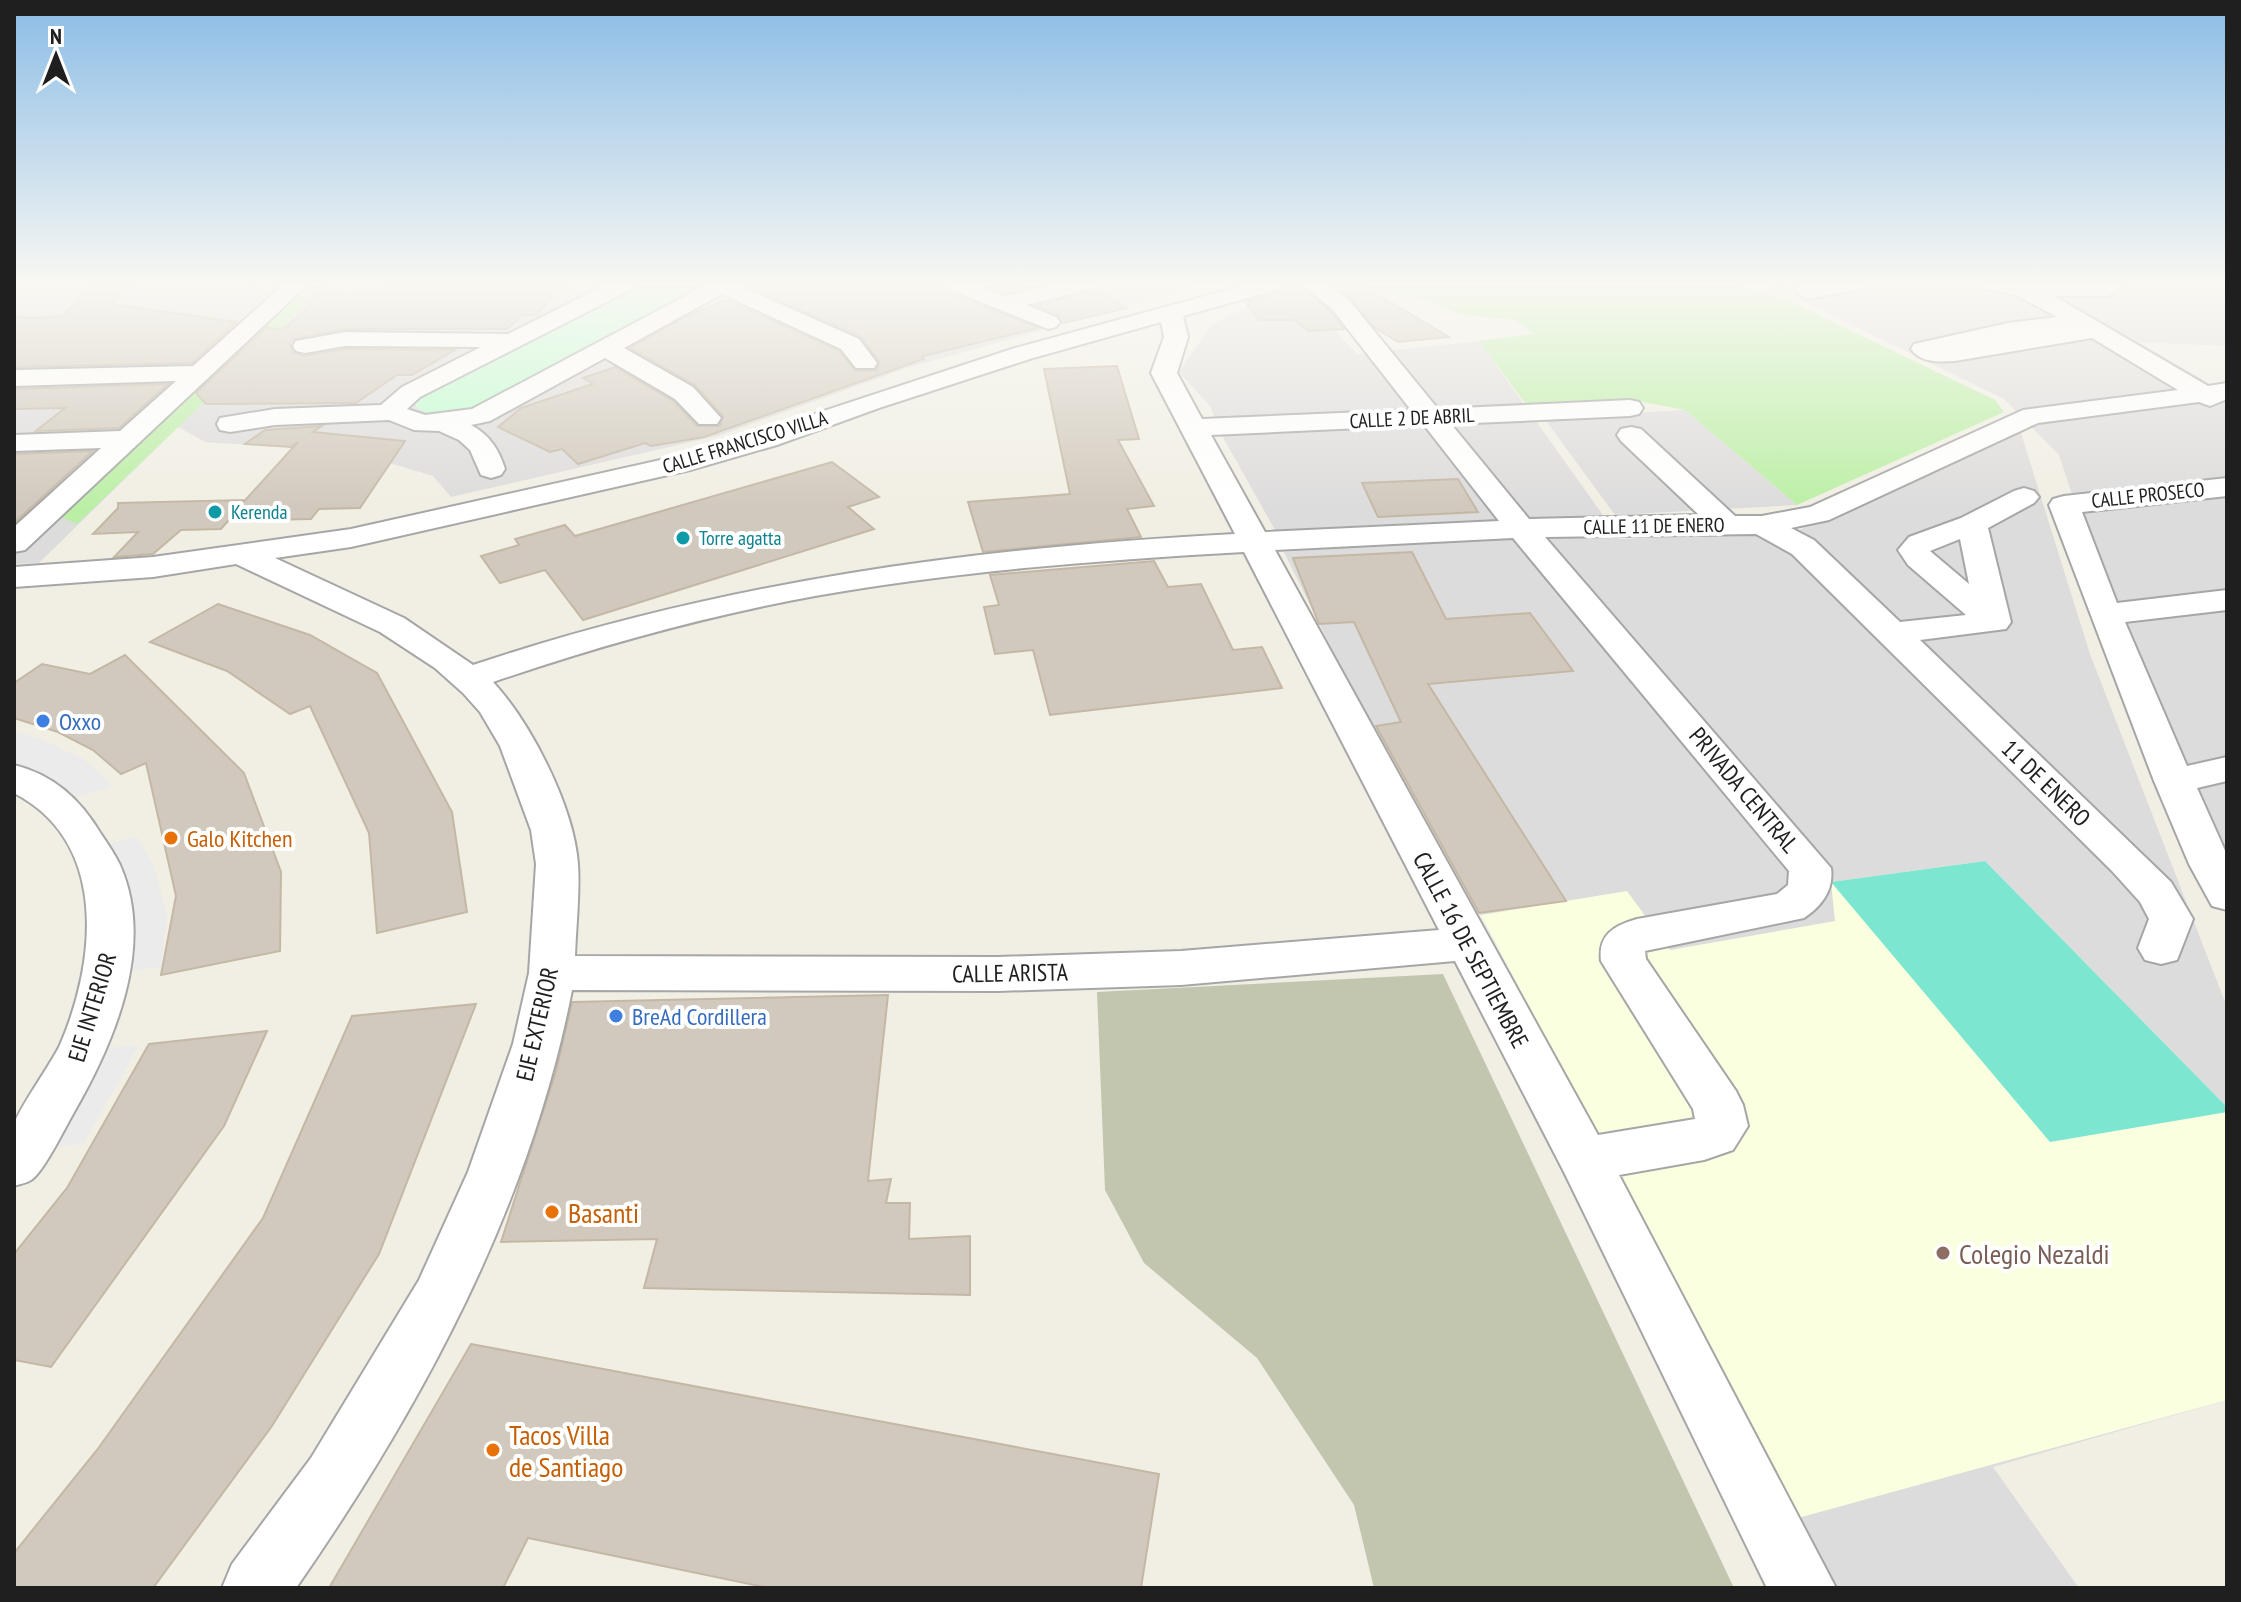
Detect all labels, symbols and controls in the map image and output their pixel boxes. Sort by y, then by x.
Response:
north arrow [16,16,96,96]
text: N [50,22,62,50]
street label: CALLE 2 DE ABRIL [1349,402,1476,434]
street label: CALLE FRANCISCO VILLA [659,404,831,479]
street label: CALLE PROSECO [2090,476,2206,514]
place label: Kerenda [231,499,288,525]
marker: Kerenda [206,503,224,521]
street label: CALLE 11 DE ENERO [1583,512,1725,540]
place label: Torre agatta [699,525,782,551]
marker: Torre agatta [674,529,692,547]
place label: Oxxo [59,706,101,737]
marker: Oxxo [34,712,52,730]
street label: PRIVADA CENTRAL [1682,721,1806,859]
street label: 11 DE ENERO [1995,733,2097,833]
place label: Galo Kitchen [187,823,292,854]
marker: Galo Kitchen [162,829,180,847]
street label: CALLE 16 DE SEPTIEMBRE [1406,847,1536,1053]
street label: EJE INTERIOR [61,949,123,1065]
street label: CALLE ARISTA [952,956,1069,990]
street label: EJE EXTERIOR [509,964,565,1084]
place label: BreAd Cordillera [632,1001,767,1032]
marker: BreAd Cordillera [607,1007,625,1025]
place label: Basanti [568,1194,639,1231]
marker: Basanti [543,1203,561,1221]
place label: Colegio Nezaldi [1959,1235,2110,1272]
marker: Colegio Nezaldi [1934,1244,1952,1262]
place label: Tacos Villa de Santiago [509,1416,623,1485]
marker: Tacos Villa de Santiago [484,1441,502,1459]

